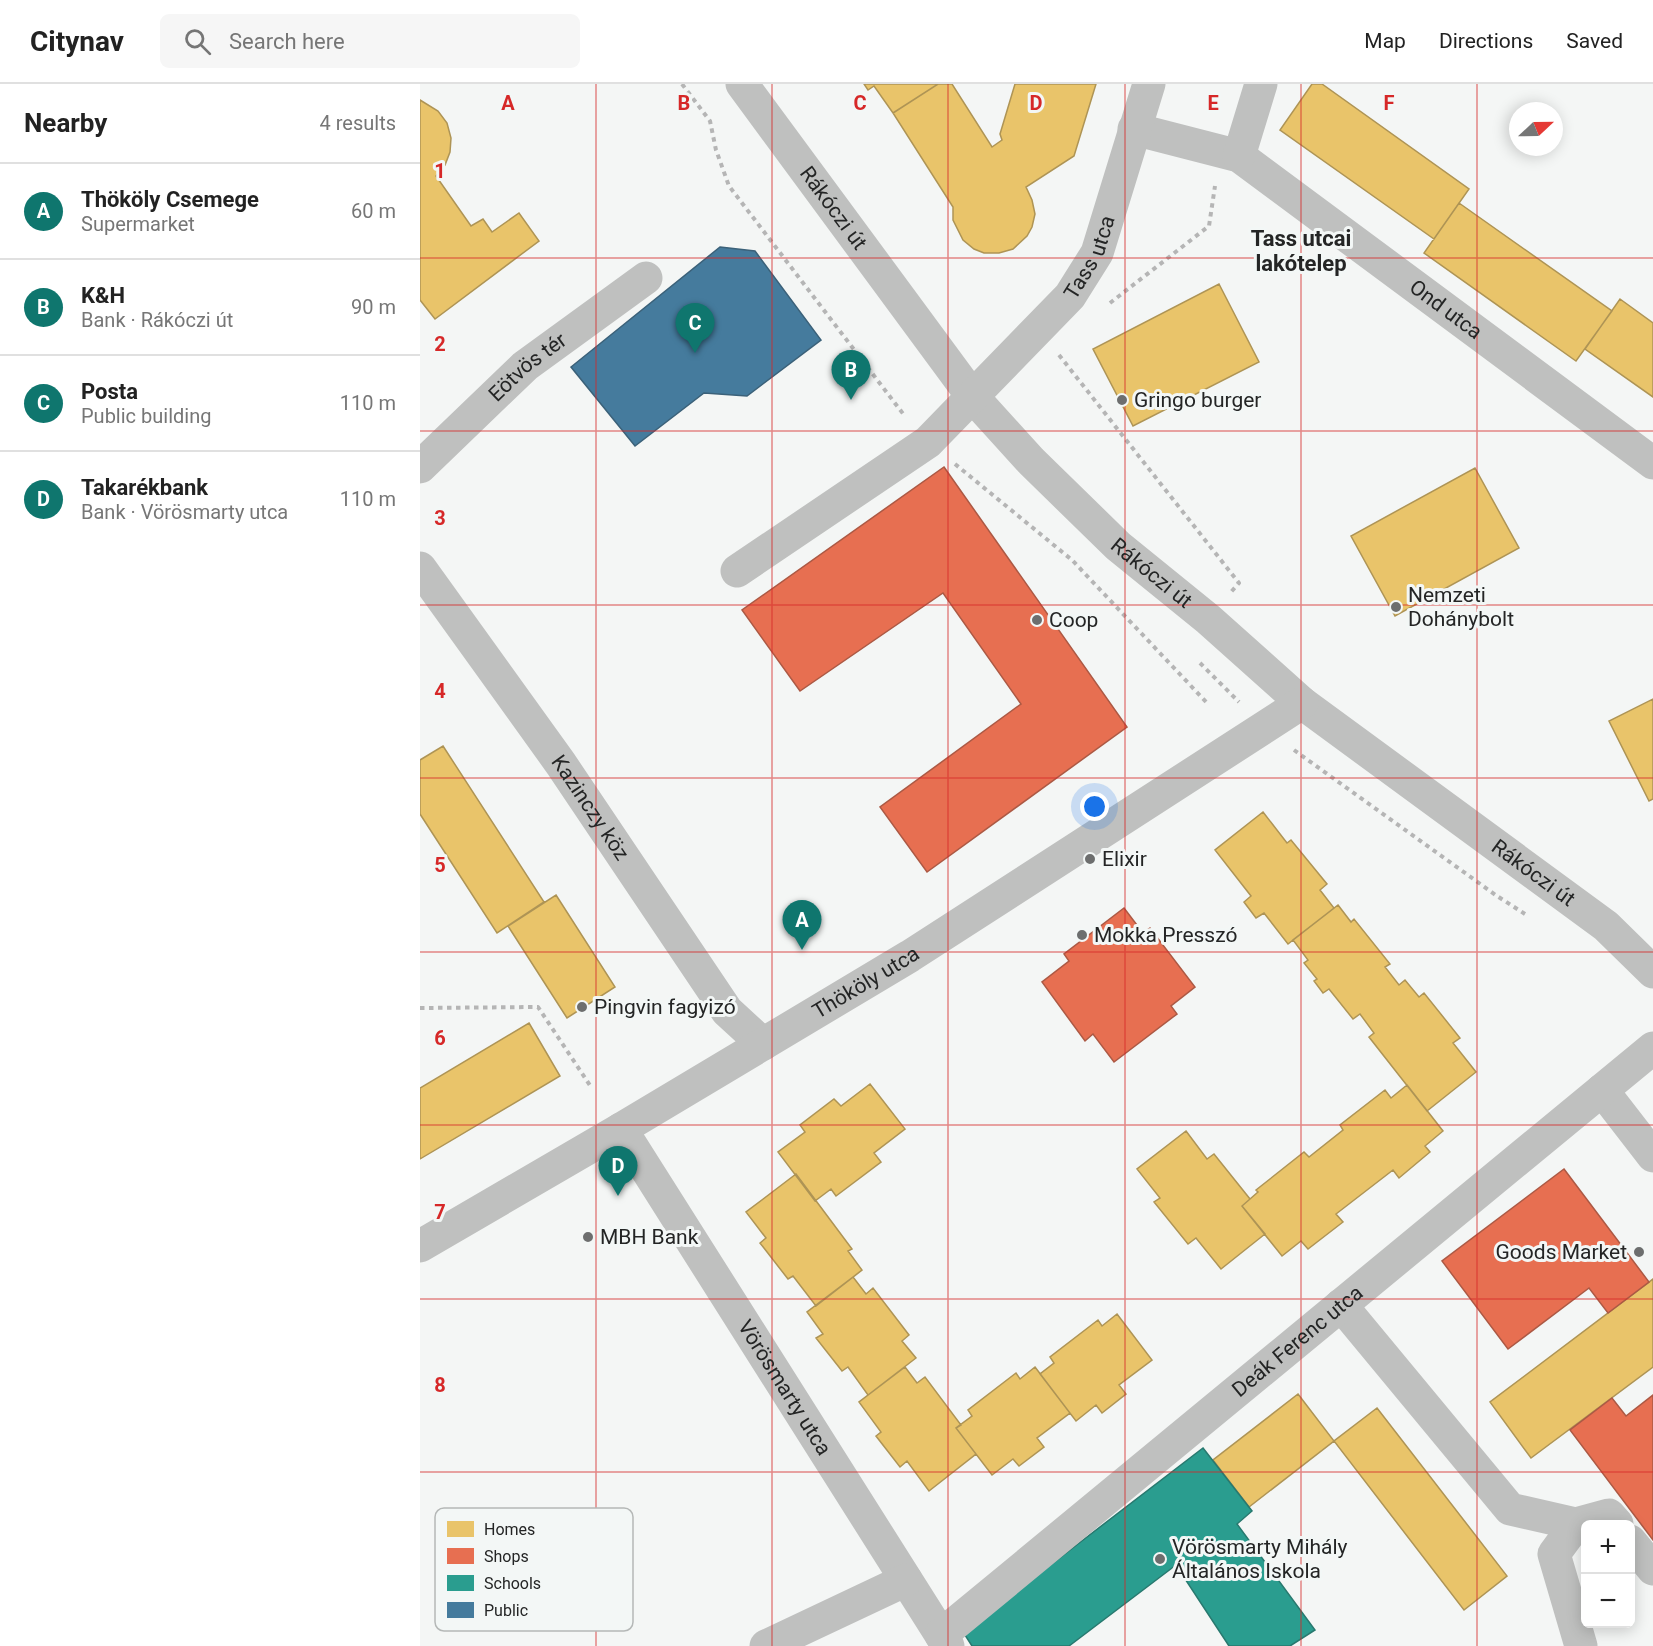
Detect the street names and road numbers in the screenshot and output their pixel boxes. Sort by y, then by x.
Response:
street label: Rákóczi út [795,162,872,254]
street label: Tass utca [1059,213,1120,304]
street label: Ond utca [1405,275,1487,344]
street label: Eötvös tér [484,328,571,406]
street label: Rákóczi út [1106,533,1197,613]
street label: Kazinczy köz [547,750,634,865]
street label: Rákóczi út [1487,834,1580,911]
street label: Thököly utca [808,941,924,1023]
street label: Deák Ferenc utca [1228,1280,1367,1402]
street label: Vörösmarty utca [733,1316,836,1460]

